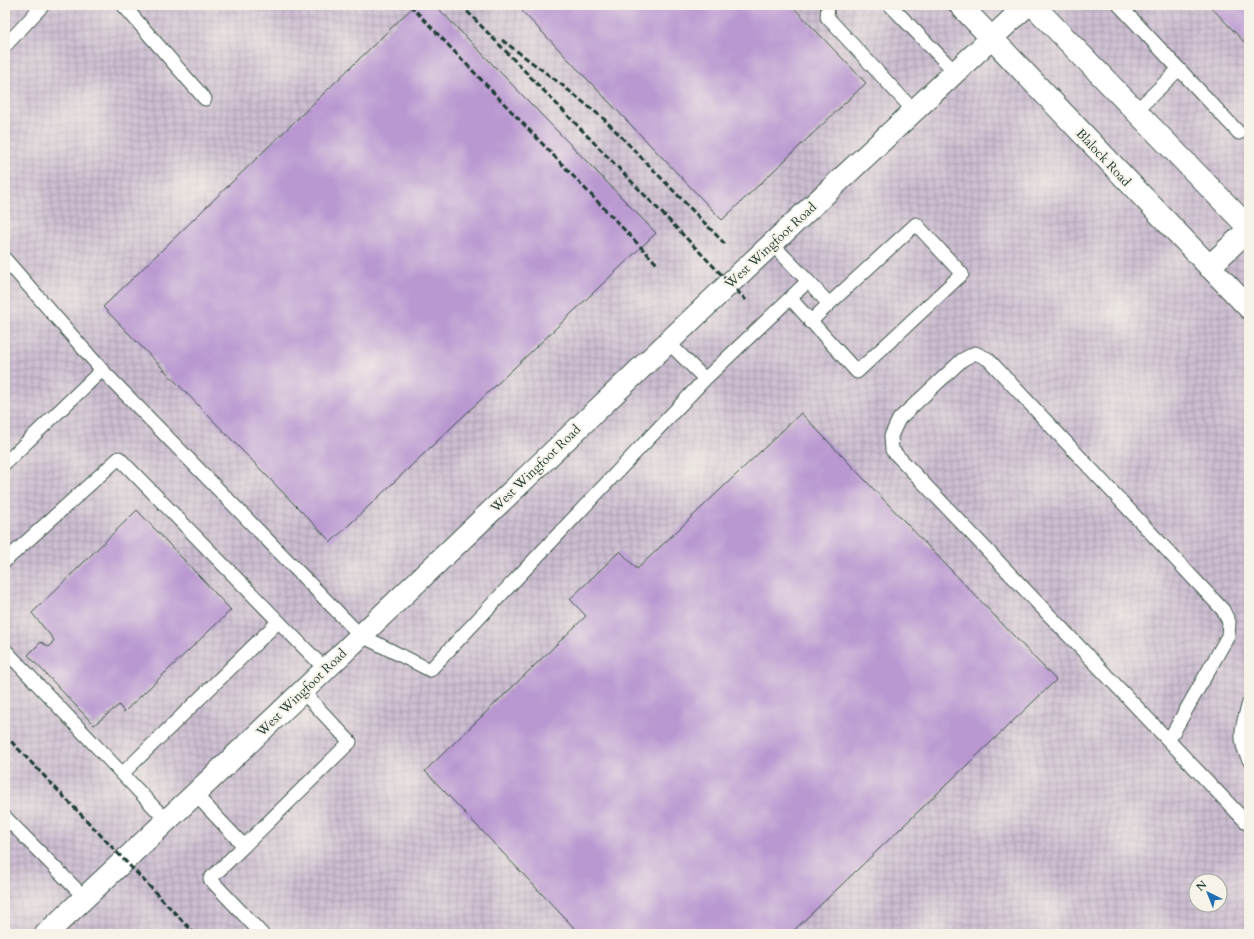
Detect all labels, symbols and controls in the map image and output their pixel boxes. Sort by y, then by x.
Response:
street label: Blalock Road [1072,125,1135,191]
street label: West Wingfoot Road [720,198,820,294]
street label: West Wingfoot Road [486,421,585,517]
street label: West Wingfoot Road [252,645,351,741]
north arrow [1188,873,1228,913]
text: N [1193,877,1210,895]

